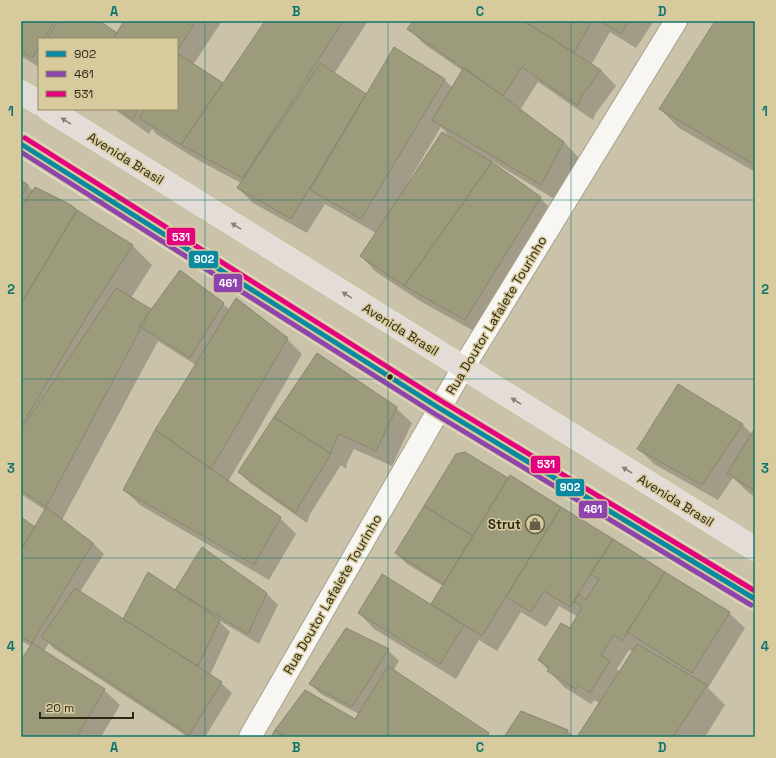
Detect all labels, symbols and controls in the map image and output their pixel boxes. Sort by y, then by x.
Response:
text: A [110,3,119,20]
text: B [292,3,301,20]
text: C [476,3,484,20]
text: D [658,3,667,20]
legend [38,38,178,110]
text: 902 [74,46,96,62]
text: 461 [74,66,94,82]
text: 531 [74,86,93,102]
text: 1 [8,103,14,120]
text: 1 [762,103,768,120]
one-way arrow [61,117,72,124]
street label: Avenida Brasil [84,128,167,189]
one-way arrow [230,223,242,230]
line badge: 531 [166,227,196,246]
text: 531 [172,230,190,244]
street label: Rua Doutor Lafaiete Tourinho [442,233,551,398]
line badge: 902 [188,250,219,269]
text: 902 [194,252,215,266]
line badge: 461 [213,273,243,293]
text: 461 [219,276,237,290]
text: 2 [7,281,15,298]
text: 2 [761,281,769,298]
one-way arrow [341,291,352,299]
street label: Avenida Brasil [359,299,442,360]
unlabelled marker [385,372,395,382]
one-way arrow [511,397,521,405]
line badge: 531 [530,455,561,474]
text: 531 [537,457,555,471]
text: 3 [7,460,15,477]
text: 3 [761,460,769,477]
one-way arrow [621,466,633,473]
street label: Avenida Brasil [634,470,717,531]
line badge: 902 [555,478,585,497]
text: 902 [560,480,581,494]
line badge: 461 [578,500,608,519]
text: 461 [584,502,602,516]
street label: Rua Doutor Lafaiete Tourinho [279,511,385,677]
shop icon: Strut [524,513,546,535]
place label: Strut [488,516,521,533]
text: 4 [7,638,15,655]
text: 4 [761,638,769,655]
scale bar [40,694,133,720]
text: 20 m [46,700,74,716]
text: A [110,739,119,756]
text: B [292,739,301,756]
text: C [476,739,484,756]
text: D [658,739,667,756]

